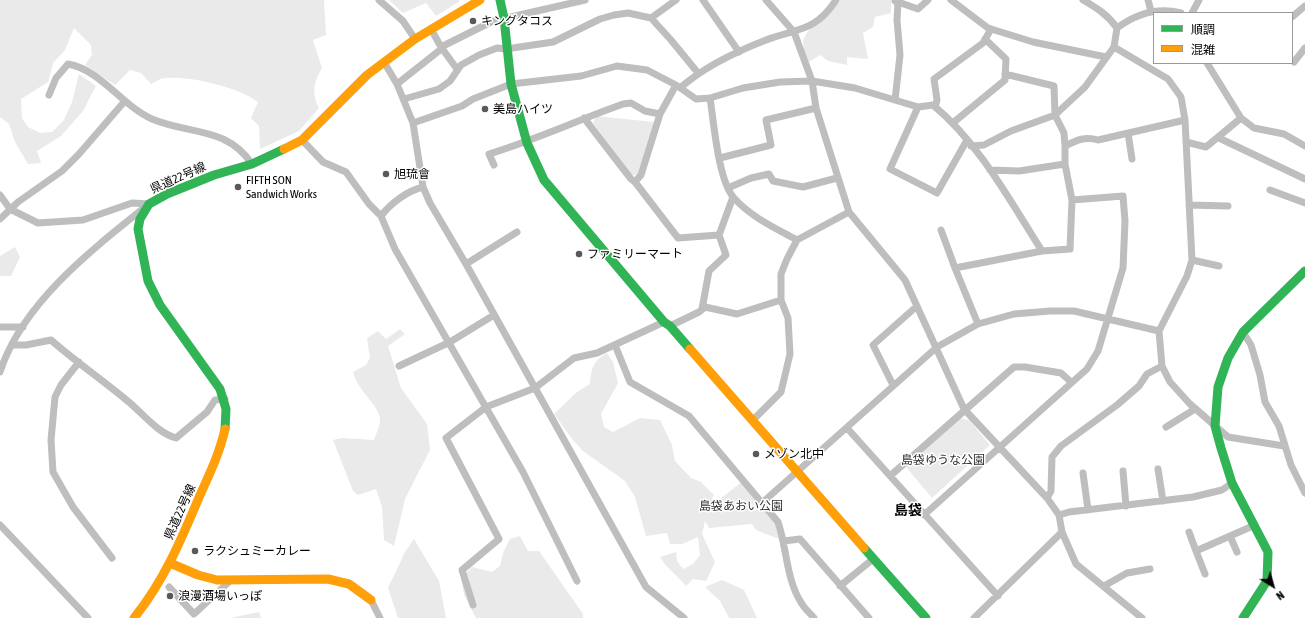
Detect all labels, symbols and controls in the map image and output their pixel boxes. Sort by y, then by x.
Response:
legend [1153,12,1293,64]
place label: キングタコス [481,14,553,28]
marker: キングタコス [468,16,478,26]
text: 順調 [1191,23,1215,37]
text: 混雑 [1191,43,1215,57]
place label: 美島ハイツ [493,102,553,116]
marker: 美島ハイツ [480,104,490,114]
street label: 県道22号線 [148,159,208,197]
place label: 旭琉會 [394,167,430,181]
marker: 旭琉會 [381,169,391,179]
place label: FIFTH SON Sandwich Works [246,173,317,201]
marker: FIFTH SON Sandwich Works [233,182,243,192]
place label: ファミリーマート [587,247,683,261]
marker: ファミリーマート [574,249,584,259]
place label: メゾン北中 [764,447,824,461]
marker: メゾン北中 [751,449,761,459]
park label: 島袋ゆうな公園 [901,453,985,467]
street label: 県道22号線 [161,482,199,542]
park label: 島袋あおい公園 [699,499,783,513]
district label: 島袋 [894,503,922,519]
place label: ラクシュミーカレー [203,544,311,558]
marker: ラクシュミーカレー [190,546,200,556]
north arrow [1253,566,1293,606]
place label: 浪漫酒場いっぽ [178,589,262,603]
text: N [1274,589,1286,602]
marker: 浪漫酒場いっぽ [165,591,175,601]

